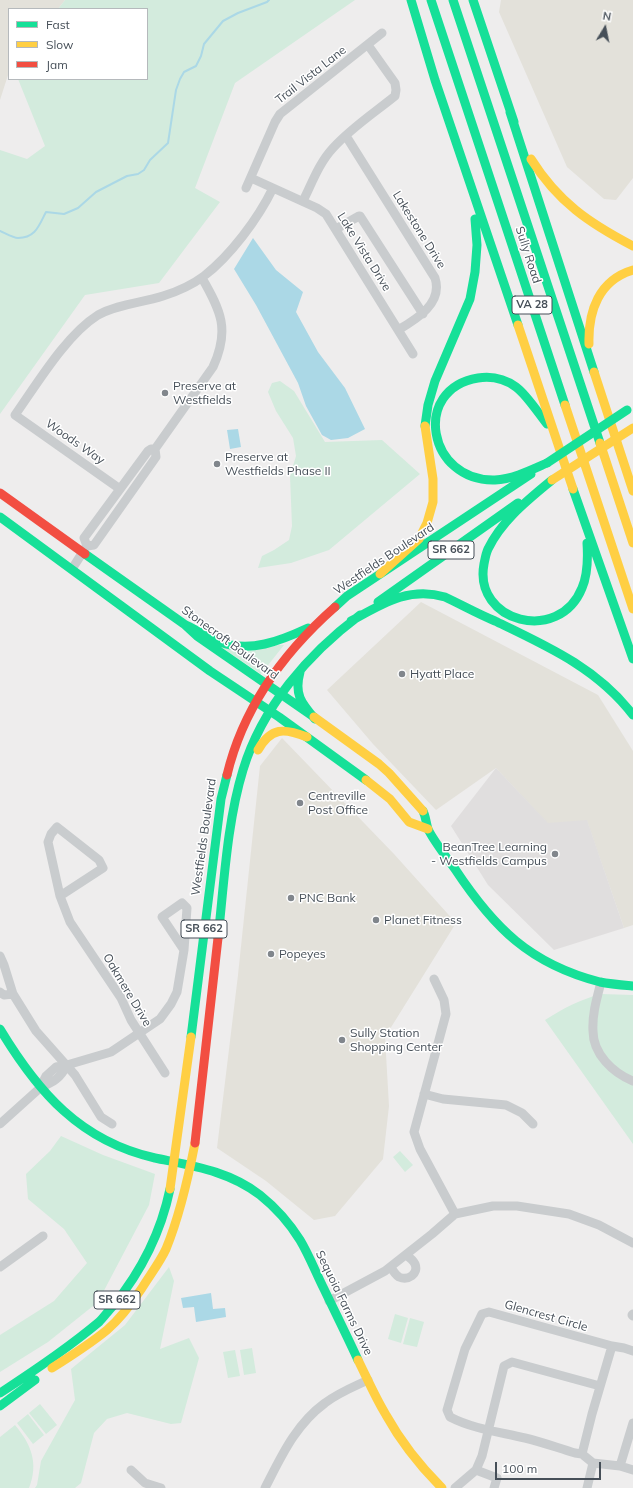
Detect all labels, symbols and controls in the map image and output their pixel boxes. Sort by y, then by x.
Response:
legend [8,8,148,80]
north arrow [585,8,625,48]
text: N [602,9,612,24]
text: Fast [46,17,70,32]
text: Slow [46,37,74,52]
street label: Trail Vista Lane [273,43,349,107]
text: Jam [46,57,68,72]
street label: Lakestone Drive [389,189,449,271]
street label: Lake Vista Drive [334,210,394,294]
street label: Sully Road [512,225,544,285]
road number: VA 28 [512,296,552,314]
place label: Preserve at Westfields [173,379,236,407]
marker: Preserve at Westfields [160,388,170,398]
street label: Woods Way [43,416,107,468]
place label: Preserve at Westfields Phase II [225,450,331,478]
marker: Preserve at Westfields Phase II [212,459,222,469]
street label: Westfields Boulevard [331,520,437,598]
road number: SR 662 [428,541,474,559]
street label: Stonecroft Boulevard [179,603,281,683]
place label: Hyatt Place [410,667,474,681]
marker: Hyatt Place [397,669,407,679]
street label: Westfields Boulevard [189,778,219,896]
place label: Centreville Post Office [308,789,368,817]
marker: Centreville Post Office [295,798,305,808]
place label: BeanTree Learning - Westfields Campus [431,840,547,868]
marker: BeanTree Learning - Westfields Campus [550,849,560,859]
place label: PNC Bank [299,891,356,905]
marker: PNC Bank [286,893,296,903]
place label: Planet Fitness [384,913,462,927]
marker: Planet Fitness [371,915,381,925]
road number: SR 662 [181,920,227,938]
place label: Popeyes [279,947,326,961]
marker: Popeyes [266,949,276,959]
street label: Oakmere Drive [100,951,154,1029]
place label: Sully Station Shopping Center [350,1026,442,1054]
marker: Sully Station Shopping Center [337,1035,347,1045]
street label: Sequoia Farms Drive [312,1248,376,1358]
road number: SR 662 [94,1291,140,1309]
street label: Glencrest Circle [503,1297,589,1335]
scale bar [497,1454,603,1480]
text: 100 m [502,1461,537,1476]

